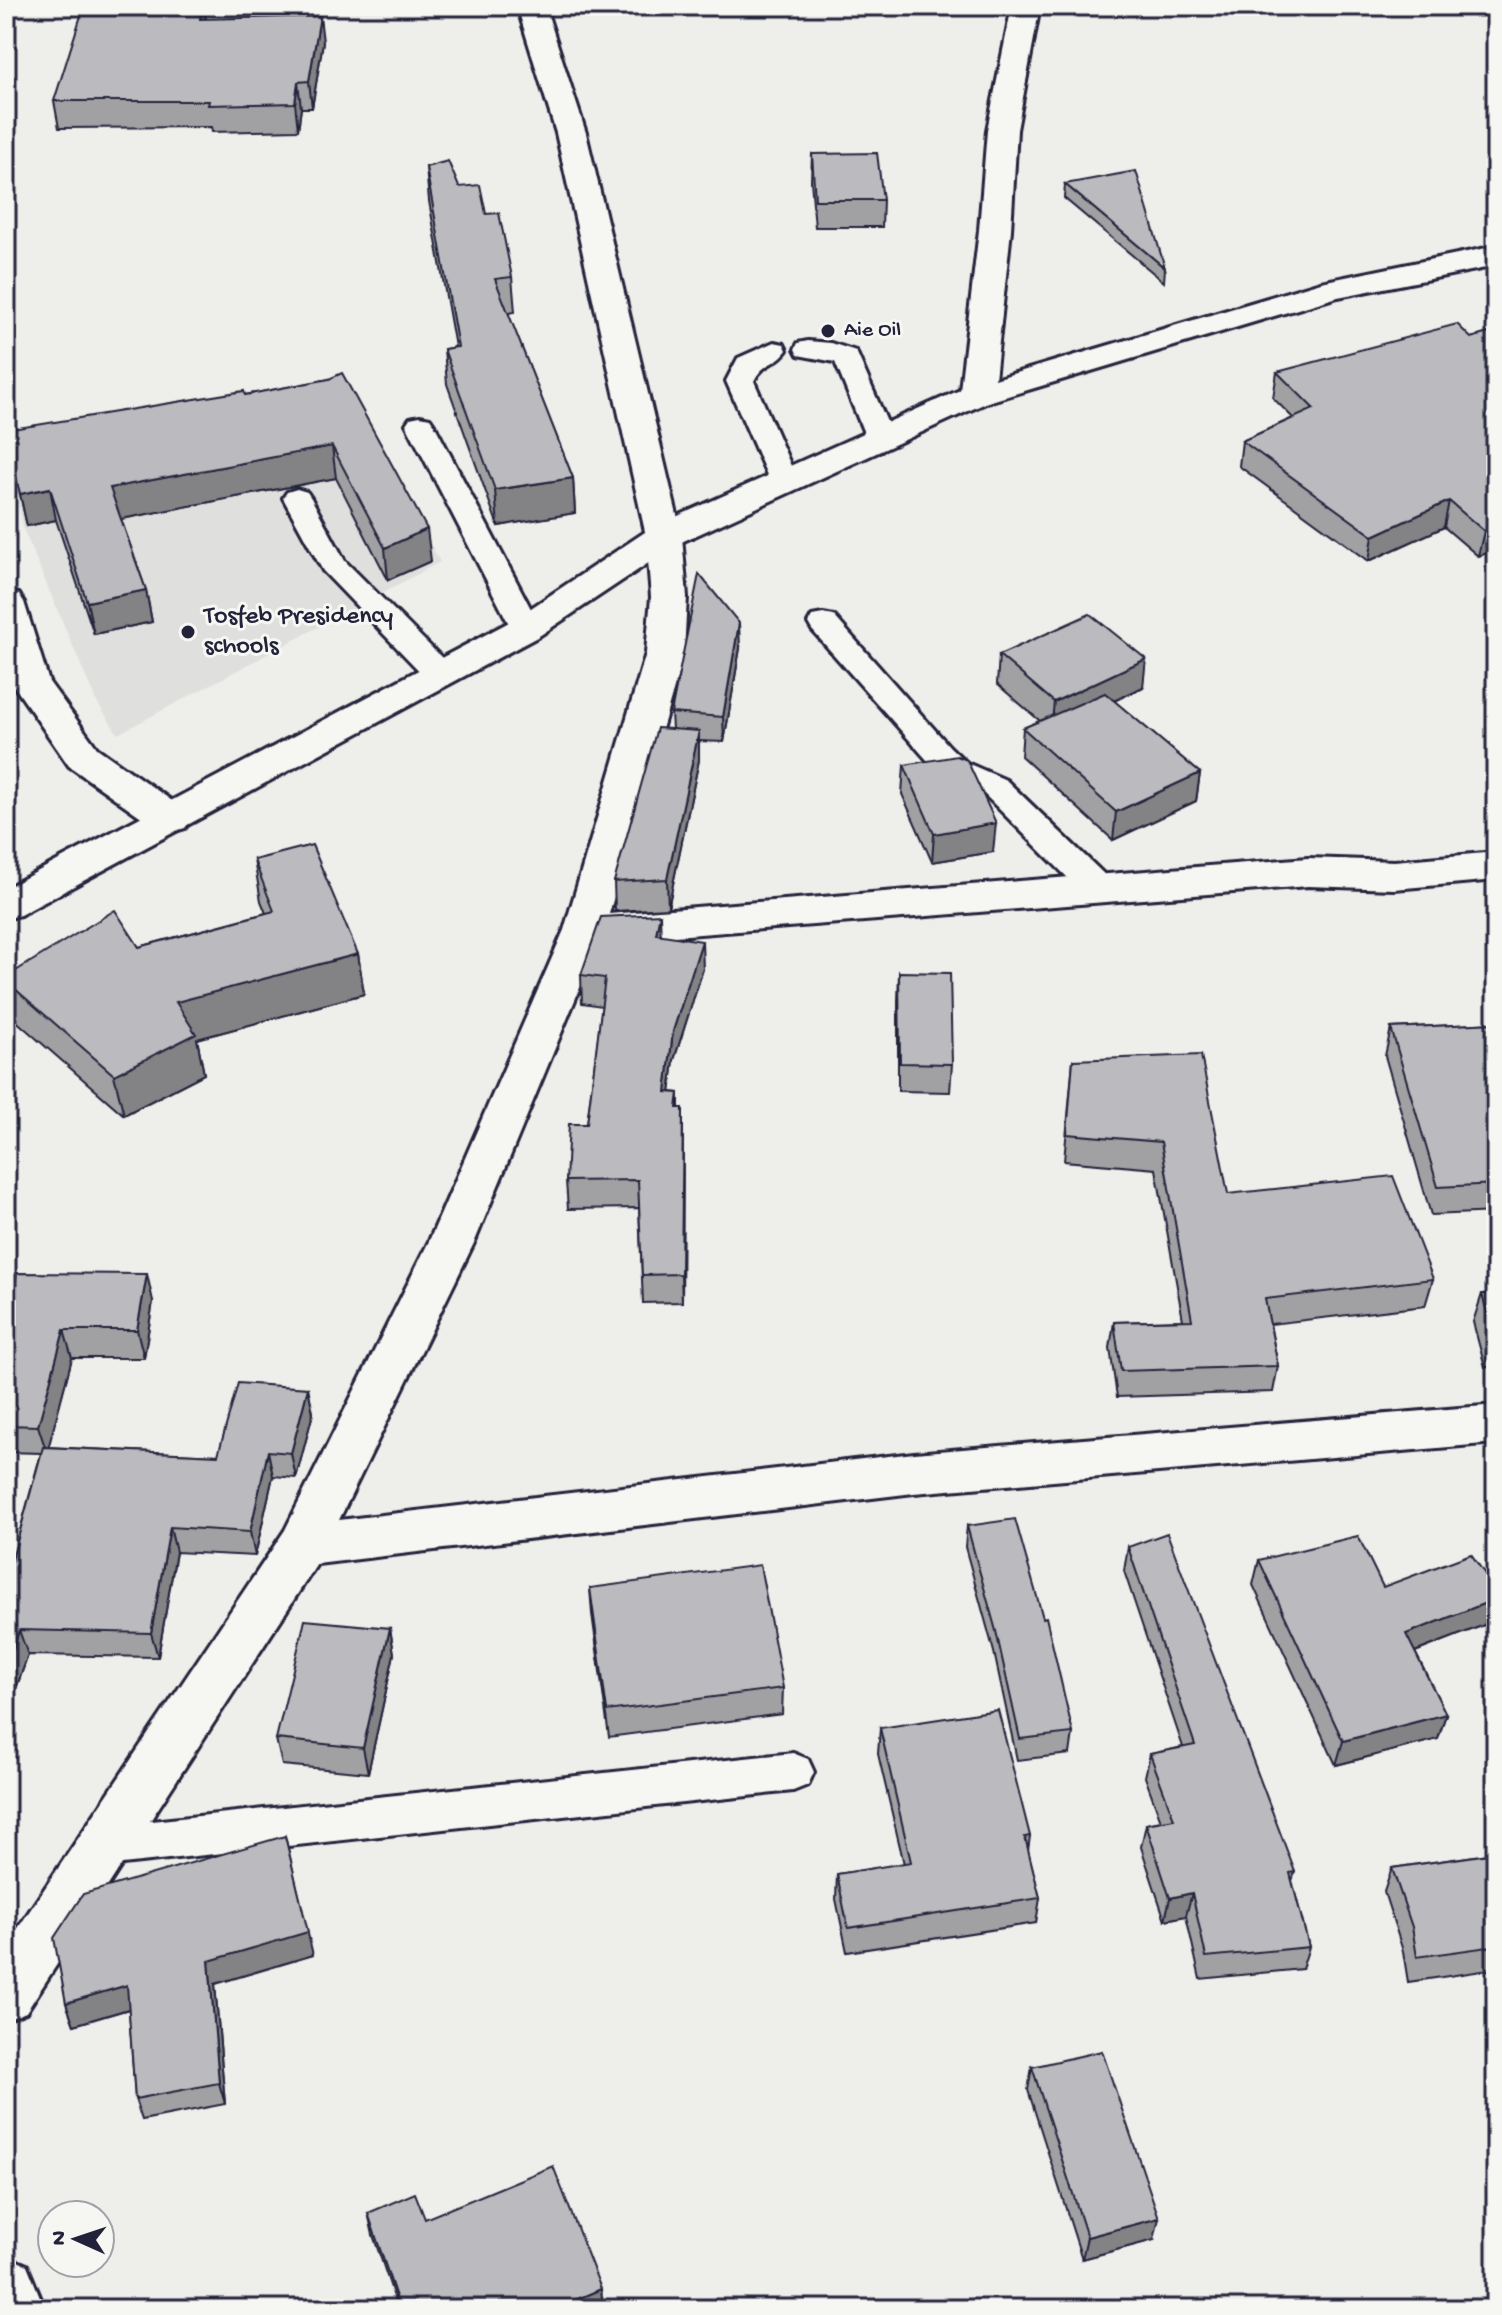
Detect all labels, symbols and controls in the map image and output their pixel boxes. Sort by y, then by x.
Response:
place label: Aie Oil [844,318,901,344]
marker: Aie Oil [819,322,837,340]
place label: Tosfeb Presidency schools [202,602,393,663]
marker: Tosfeb Presidency schools [179,623,197,641]
north arrow [36,2199,116,2279]
text: N [47,2230,73,2246]

